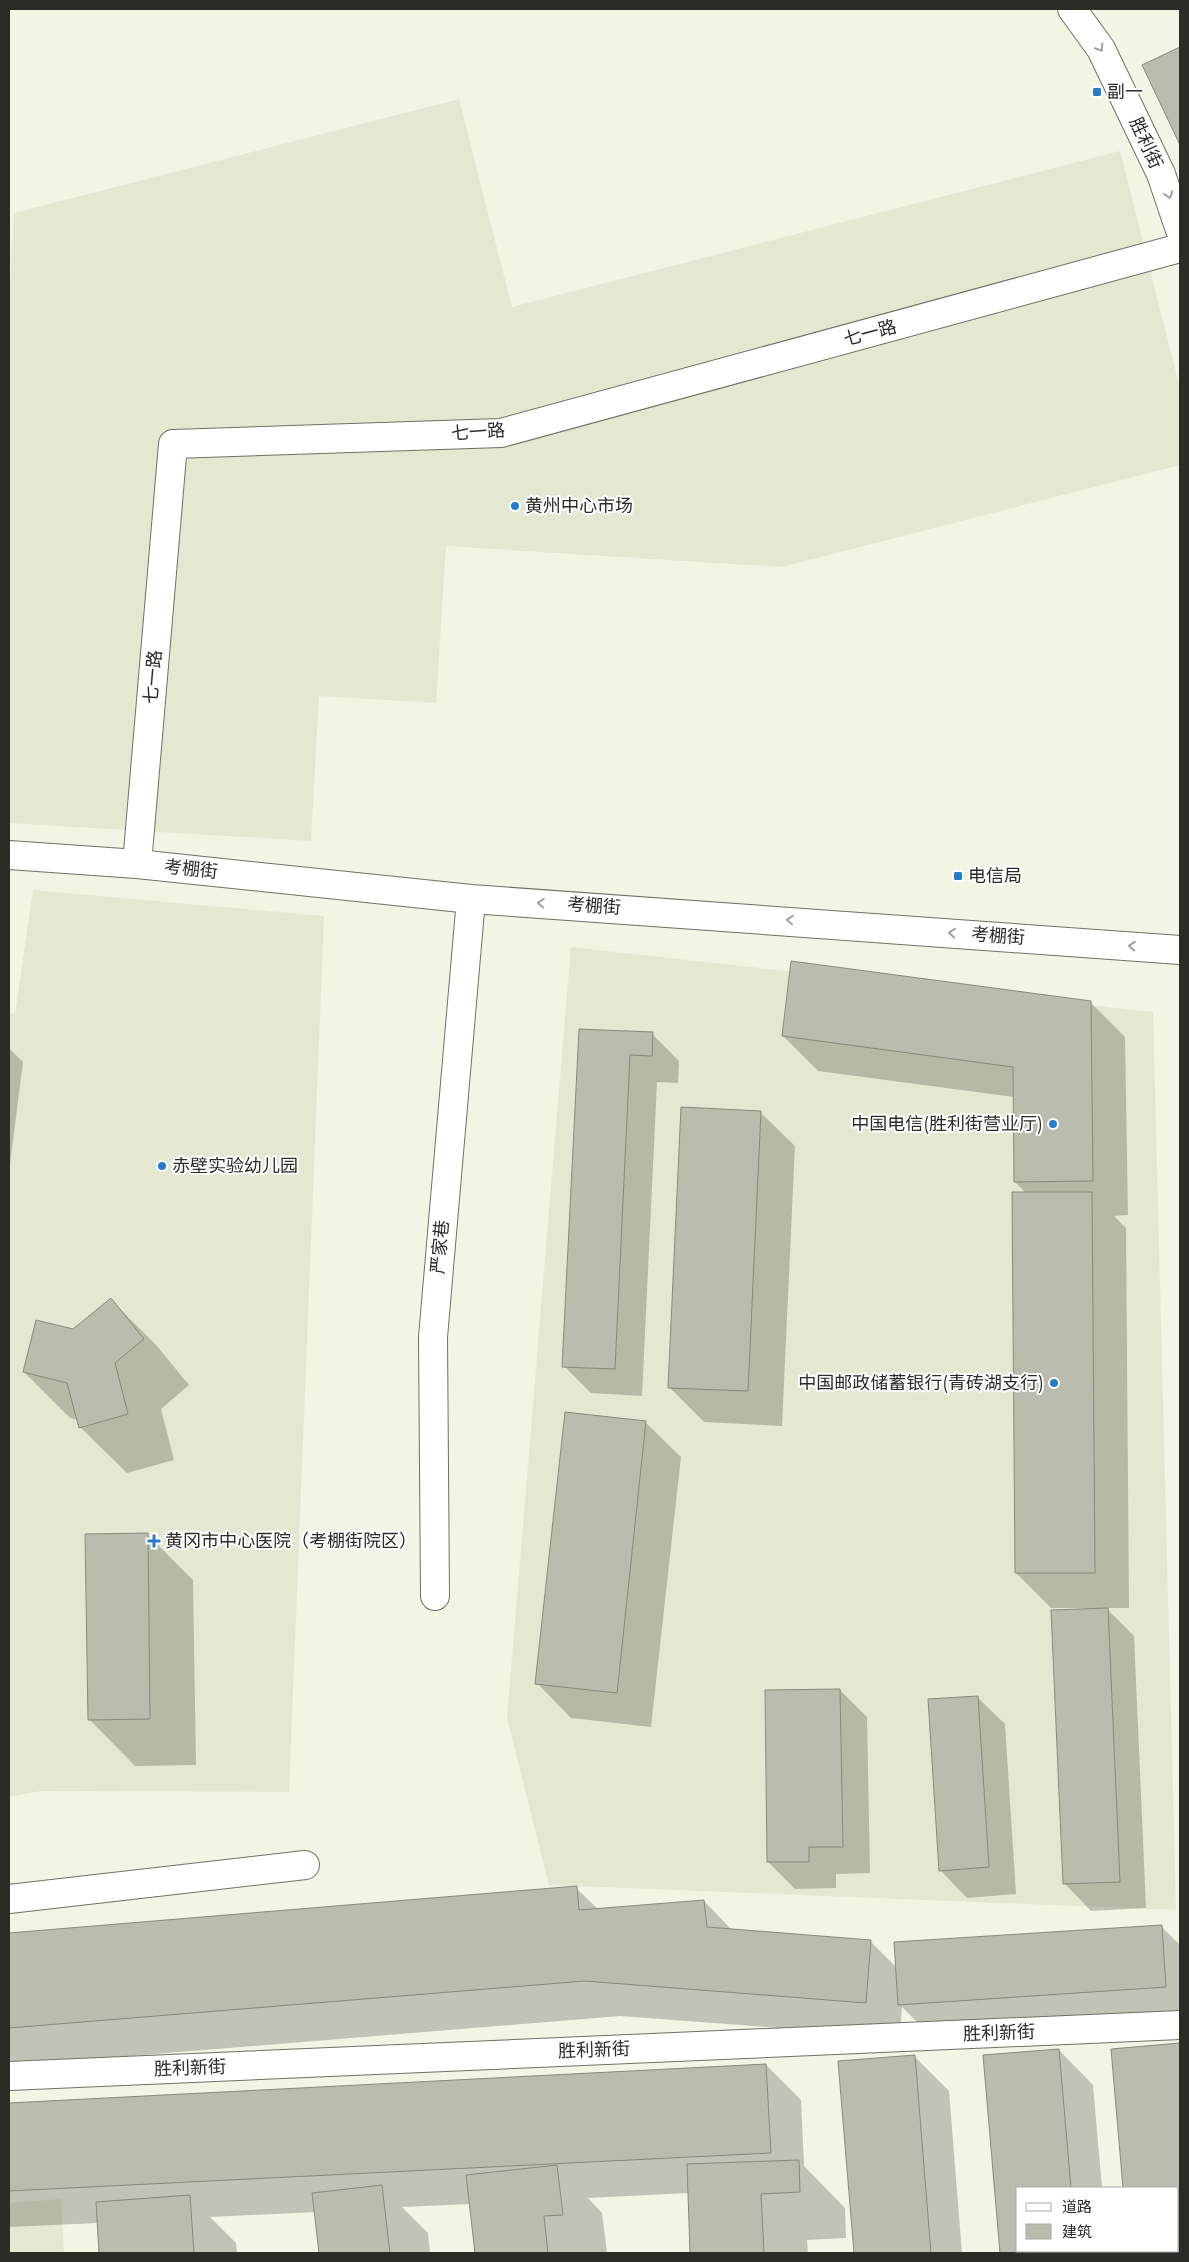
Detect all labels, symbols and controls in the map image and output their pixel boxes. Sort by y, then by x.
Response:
one-way arrow [1094,43,1104,52]
place label: 副一 [1107,81,1143,103]
marker: 副一 [1091,86,1103,98]
street label: 胜利街 [1125,114,1167,172]
one-way arrow [1163,191,1173,199]
street label: 七一路 [841,315,899,351]
street label: 七一路 [450,419,506,445]
place label: 黄州中心市场 [525,495,633,517]
marker: 黄州中心市场 [509,500,521,512]
street label: 七一路 [140,649,166,705]
street label: 考棚街 [163,855,219,883]
place label: 电信局 [968,865,1022,887]
marker: 电信局 [952,870,964,882]
street label: 考棚街 [566,893,622,919]
one-way arrow [536,898,544,909]
one-way arrow [786,915,794,926]
street label: 考棚街 [970,923,1026,949]
one-way arrow [948,927,956,938]
one-way arrow [1127,941,1135,952]
place label: 中国电信(胜利街营业厅) [851,1113,1043,1135]
marker: 中国电信(胜利街营业厅) [1047,1118,1059,1130]
place label: 赤壁实验幼儿园 [172,1155,298,1177]
marker: 赤壁实验幼儿园 [156,1160,168,1172]
street label: 严家巷 [427,1219,453,1275]
place label: 中国邮政储蓄银行(青砖湖支行) [798,1372,1044,1394]
marker: 中国邮政储蓄银行(青砖湖支行) [1048,1377,1060,1389]
place label: 黄冈市中心医院（考棚街院区） [165,1530,417,1552]
marker: 黄冈市中心医院（考棚街院区） [147,1534,161,1548]
street label: 胜利新街 [963,2021,1035,2045]
street label: 胜利新街 [558,2038,630,2062]
street label: 胜利新街 [154,2056,226,2080]
legend [1016,2187,1179,2252]
text: 道路 [1062,2197,1092,2216]
text: 建筑 [1062,2222,1092,2241]

